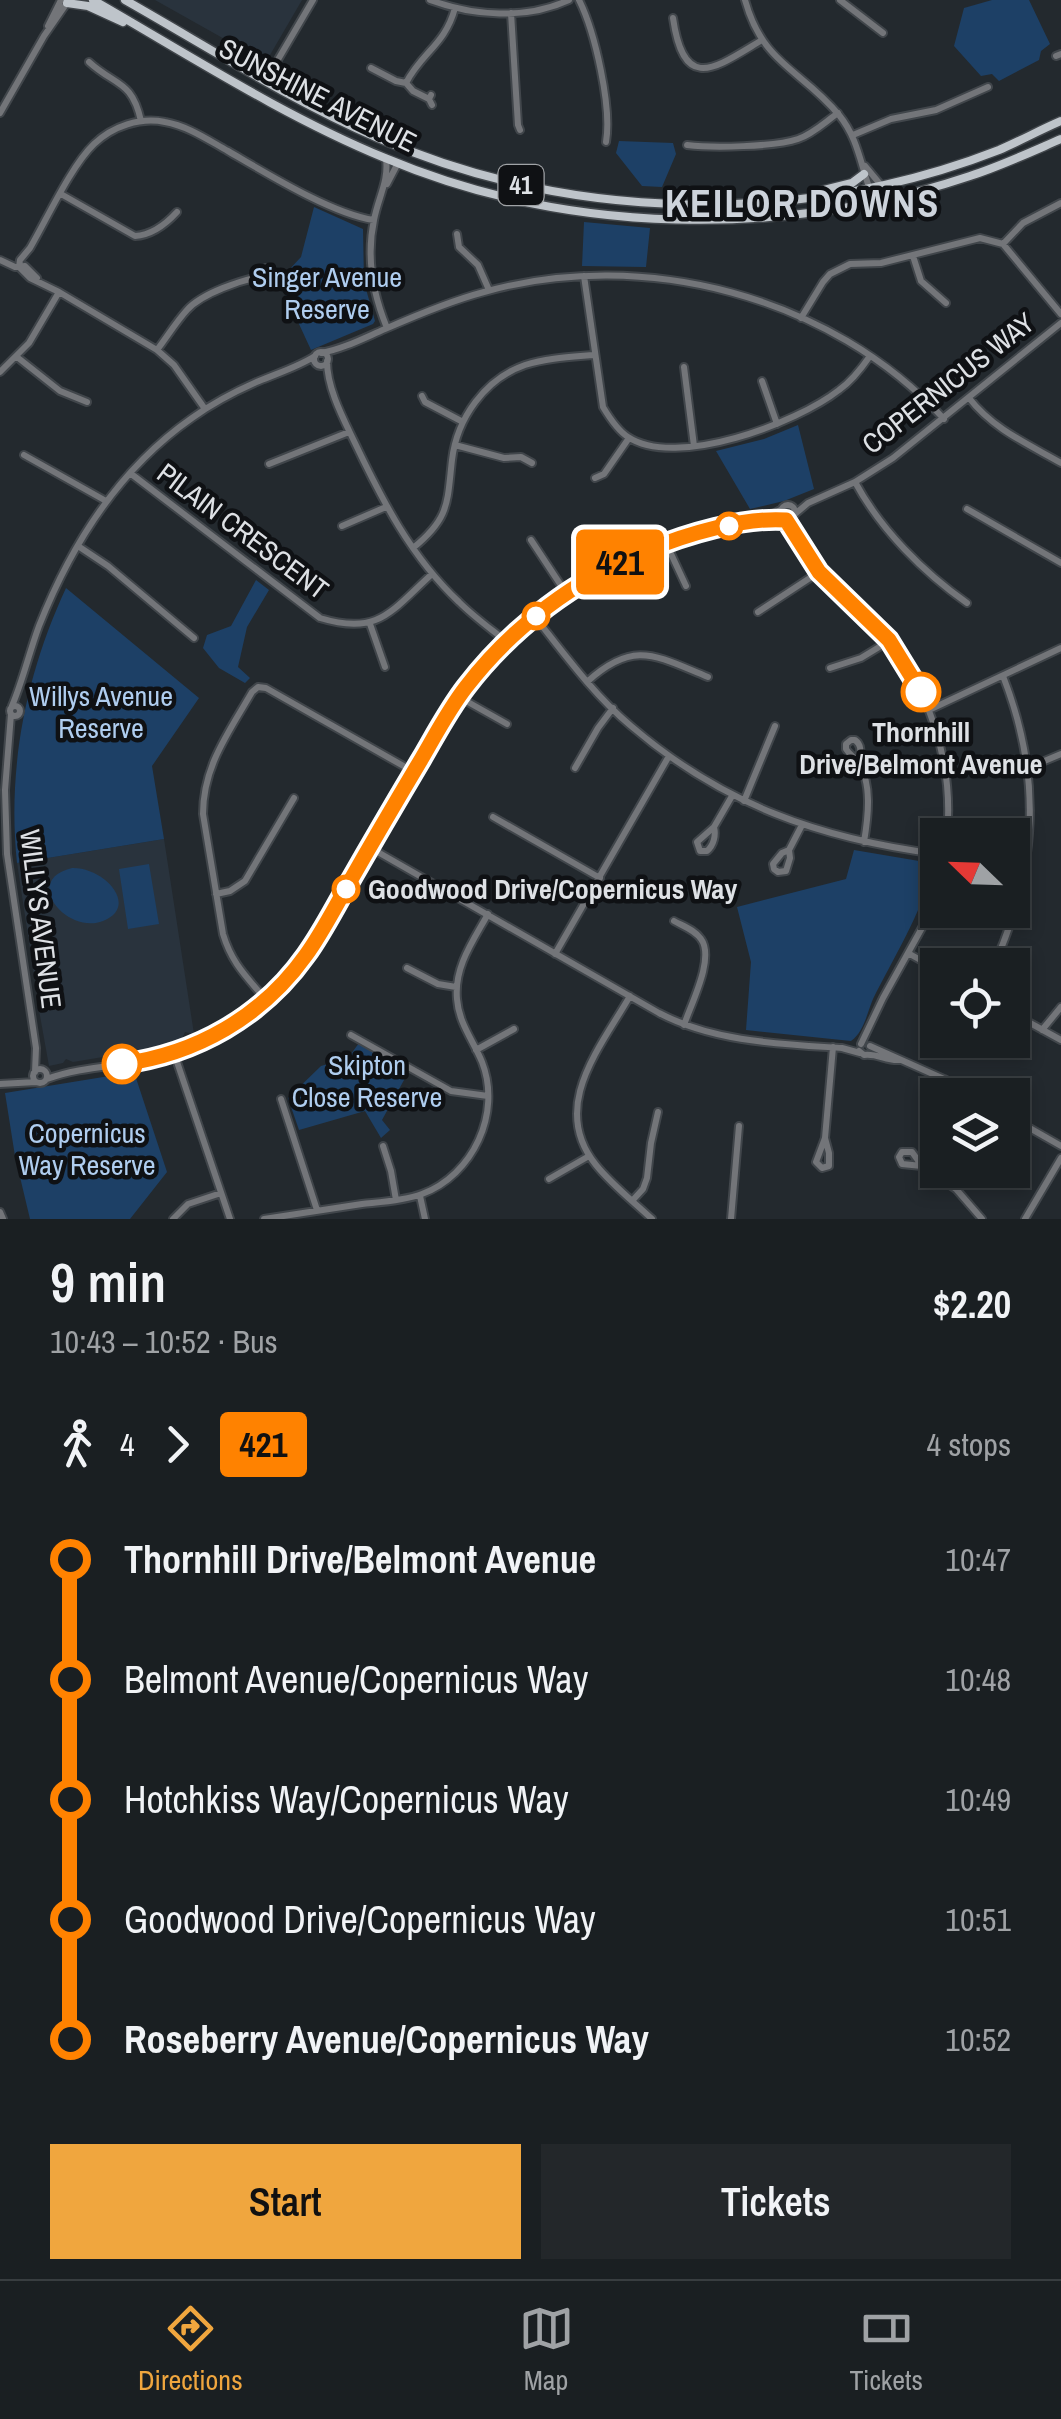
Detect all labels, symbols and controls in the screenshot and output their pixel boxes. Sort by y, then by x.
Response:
street label: SUNSHINE AVENUE [213,29,423,161]
road number: 41 [498,165,544,205]
district label: KEILOR DOWNS [665,178,941,229]
park label: Singer Avenue Reserve [252,258,402,328]
street label: COPERNICUS WAY [854,303,1043,462]
street label: PILAIN CRESCENT [150,454,336,608]
unlabelled marker [716,513,742,539]
line badge: 421 [562,530,678,594]
text: 421 [596,539,644,586]
unlabelled marker [523,603,549,629]
marker: Thornhill Drive/Belmont Avenue [902,673,940,711]
park label: Willys Avenue Reserve [29,677,173,747]
place label: Thornhill Drive/Belmont Avenue [799,713,1043,783]
north arrow [920,818,1030,928]
map controls [920,818,1030,1188]
street label: WILLYS AVENUE [11,827,71,1011]
place label: Goodwood Drive/Copernicus Way [368,870,737,908]
marker: Goodwood Drive/Copernicus Way [333,876,359,902]
button: locate [920,948,1030,1058]
unlabelled marker [103,1045,141,1083]
park label: Skipton Close Reserve [292,1046,442,1116]
button: layers [920,1078,1030,1188]
park label: Copernicus Way Reserve [19,1114,155,1184]
text: 9 min [50,1245,166,1319]
text: $2.20 [933,1279,1011,1330]
text: 10:43 – 10:52 · Bus [50,1320,278,1363]
icon: walk [50,1417,105,1472]
icon: forward [150,1417,205,1472]
text: 421 [240,1421,287,1468]
text: 4 [120,1423,135,1466]
text: 4 stops [926,1423,1011,1466]
text: Thornhill Drive/Belmont Avenue [124,1534,596,1585]
text: 10:47 [945,1538,1011,1581]
text: Belmont Avenue/Copernicus Way [124,1654,588,1705]
text: 10:48 [945,1658,1011,1701]
text: Hotchkiss Way/Copernicus Way [124,1774,569,1825]
text: 10:49 [945,1778,1011,1821]
text: Goodwood Drive/Copernicus Way [124,1894,596,1945]
text: 10:51 [945,1898,1011,1941]
text: Roseberry Avenue/Copernicus Way [124,2014,649,2065]
text: 10:52 [945,2018,1011,2061]
button: Start [50,2144,521,2259]
button: Tickets [541,2144,1011,2259]
tab: Directions [138,2301,243,2399]
tab: Map [519,2301,574,2399]
tab: Tickets [849,2301,923,2399]

